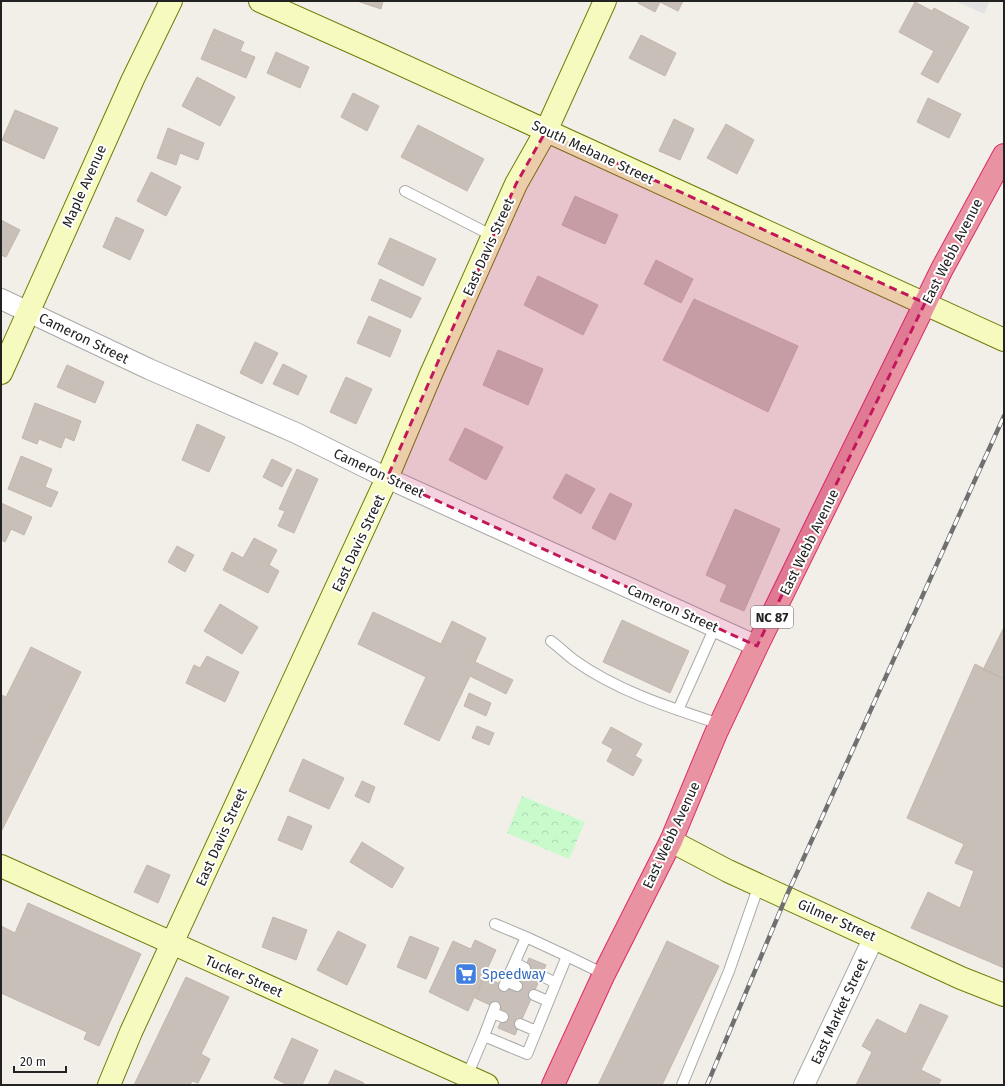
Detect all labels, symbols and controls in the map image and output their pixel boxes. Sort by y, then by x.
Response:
street label: South Mebane Street [529,117,657,189]
street label: Maple Avenue [59,142,110,230]
street label: East Davis Street [459,195,518,299]
street label: East Webb Avenue [919,196,986,307]
street label: Cameron Street [36,309,132,368]
street label: Cameron Street [331,445,428,502]
street label: East Webb Avenue [776,486,843,598]
street label: East Davis Street [328,491,389,595]
street label: Cameron Street [625,581,722,637]
road number: NC 87 [751,606,793,628]
street label: East Webb Avenue [639,779,704,891]
street label: East Davis Street [192,785,251,889]
street label: Gilmer Street [795,896,879,946]
street label: Tucker Street [202,952,286,1002]
street label: East Market Street [807,954,872,1067]
supermarket icon: Speedway [453,961,479,987]
place label: Speedway [482,966,546,983]
scale bar [14,1048,66,1074]
text: 20 m [20,1055,46,1069]

